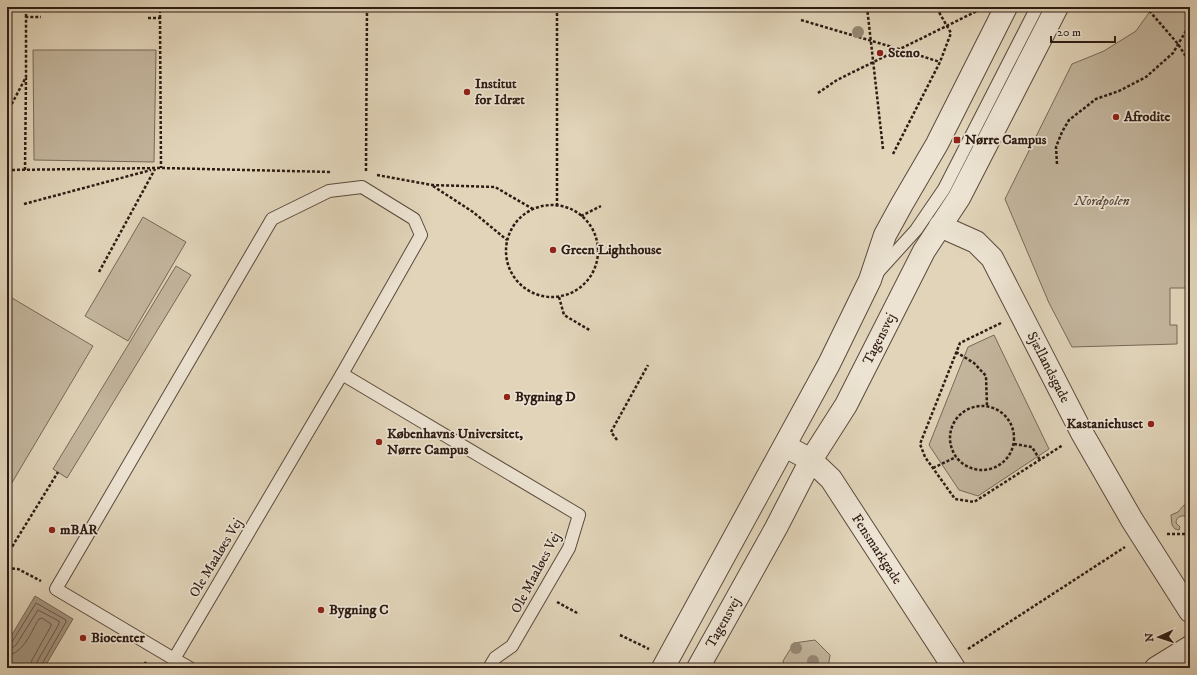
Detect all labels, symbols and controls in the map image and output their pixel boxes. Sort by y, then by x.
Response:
scale bar [1051,18,1115,44]
text: 20 m [1057,25,1081,40]
place label: Steno [888,44,920,62]
marker: Steno [875,48,885,58]
place label: Institut for Idræt [474,75,525,109]
marker: Institut for Idræt [462,87,472,97]
place label: Afrodite [1123,108,1170,126]
marker: Afrodite [1111,112,1121,122]
place label: Nørre Campus [965,131,1047,149]
marker: Nørre Campus [952,135,962,145]
park label: Nordpolen [1073,192,1130,210]
place label: Green Lighthouse [561,241,662,259]
marker: Green Lighthouse [548,245,558,255]
street label: Tagensvej [859,310,900,368]
street label: Sjællandsgade [1022,329,1074,406]
place label: Bygning D [515,388,576,406]
marker: Bygning D [502,392,512,402]
place label: Kastaniehuset [1066,415,1144,433]
marker: Kastaniehuset [1146,419,1156,429]
place label: Københavns Universitet, Nørre Campus [387,425,523,459]
marker: Københavns Universitet, Nørre Campus [374,437,384,447]
street label: Fensmarkgade [847,511,906,588]
street label: Ole Maaløes Vej [185,515,247,601]
place label: mBAR [60,521,98,539]
marker: mBAR [47,525,57,535]
street label: Ole Maaløes Vej [507,529,565,617]
street label: Tagensvej [702,594,745,651]
place label: Bygning C [329,601,389,619]
marker: Bygning C [316,605,326,615]
north arrow [1139,617,1179,657]
place label: Biocenter [91,629,146,647]
marker: Biocenter [78,633,88,643]
text: N [1143,633,1157,642]

